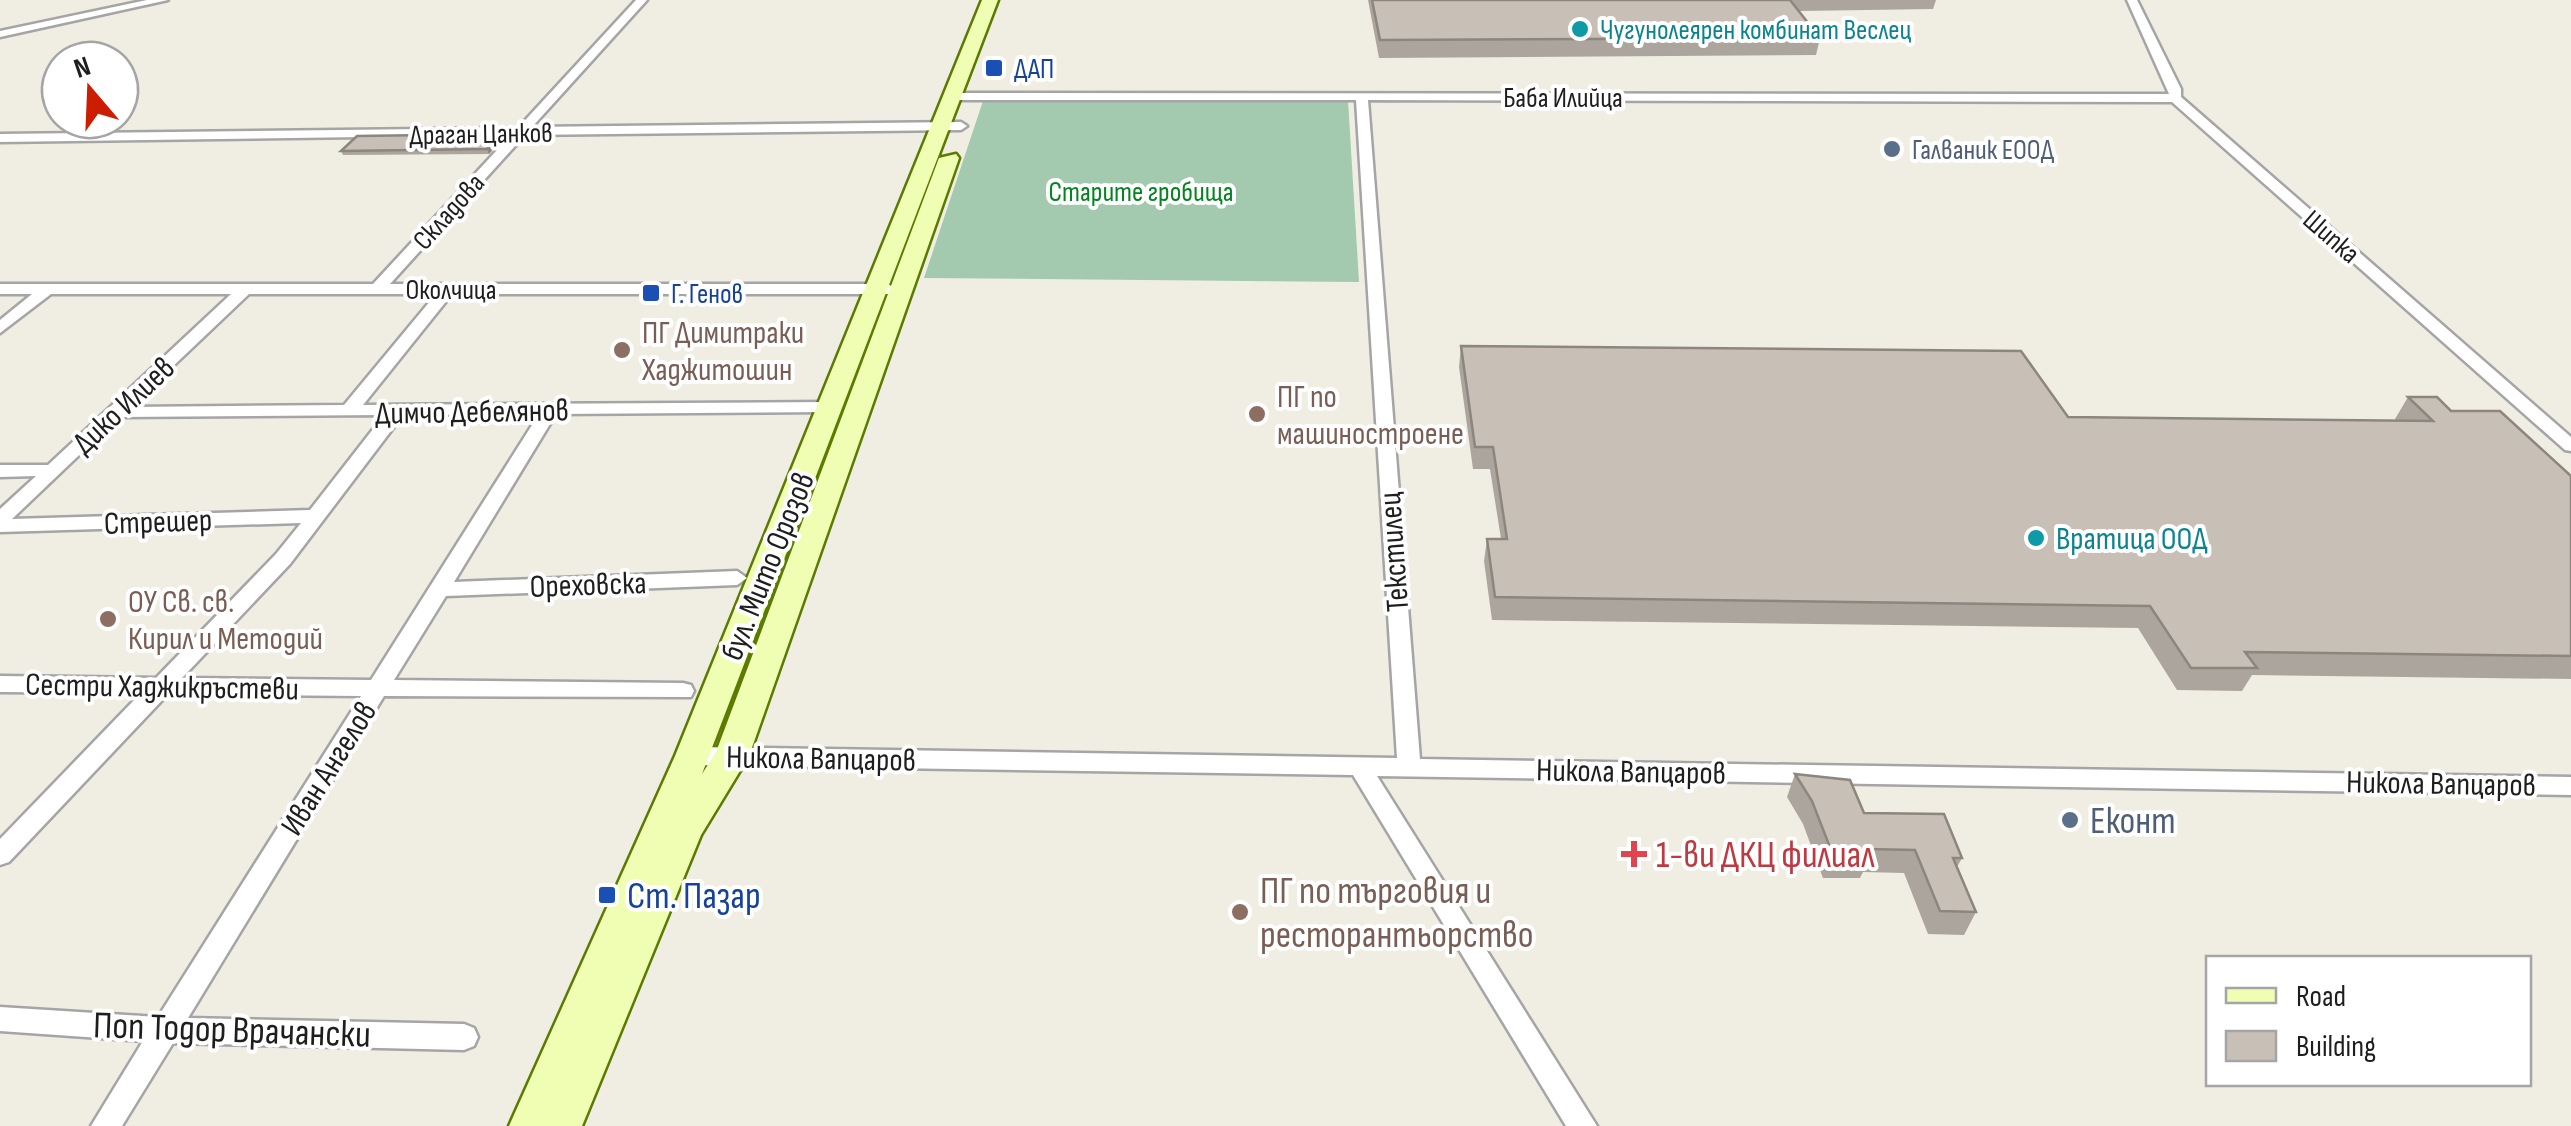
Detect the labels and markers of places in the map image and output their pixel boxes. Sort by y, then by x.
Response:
place label: Чугунолеярен комбинат Веслец [1600,14,1912,47]
marker: Чугунолеярен комбинат Веслец [1569,18,1591,40]
place label: ДАП [1014,53,1054,86]
marker: ДАП [983,57,1005,79]
place label: Галваник ЕООД [1912,134,2055,167]
marker: Галваник ЕООД [1881,138,1903,160]
place label: Г. Генов [671,278,743,311]
marker: Г. Генов [640,282,662,304]
place label: ПГ Димитраки Хаджитошин [641,314,804,390]
marker: ПГ Димитраки Хаджитошин [611,339,633,361]
place label: ПГ по машиностроене [1277,378,1464,454]
marker: ПГ по машиностроене [1246,403,1268,425]
place label: Вратица ООД [2056,520,2208,559]
marker: Вратица ООД [2025,527,2047,549]
place label: ОУ Св. св. Кирил и Методий [128,583,323,659]
marker: ОУ Св. св. Кирил и Методий [97,608,119,630]
place label: Еконт [2090,799,2176,844]
marker: Еконт [2059,809,2081,831]
place label: 1-ви ДКЦ филиал [1656,833,1875,878]
marker: 1-ви ДКЦ филиал [1621,841,1647,867]
place label: ПГ по търговия и ресторантьорство [1260,869,1534,958]
place label: Ст. Пазар [627,874,761,919]
marker: Ст. Пазар [596,884,618,906]
marker: ПГ по търговия и ресторантьорство [1229,901,1251,923]

